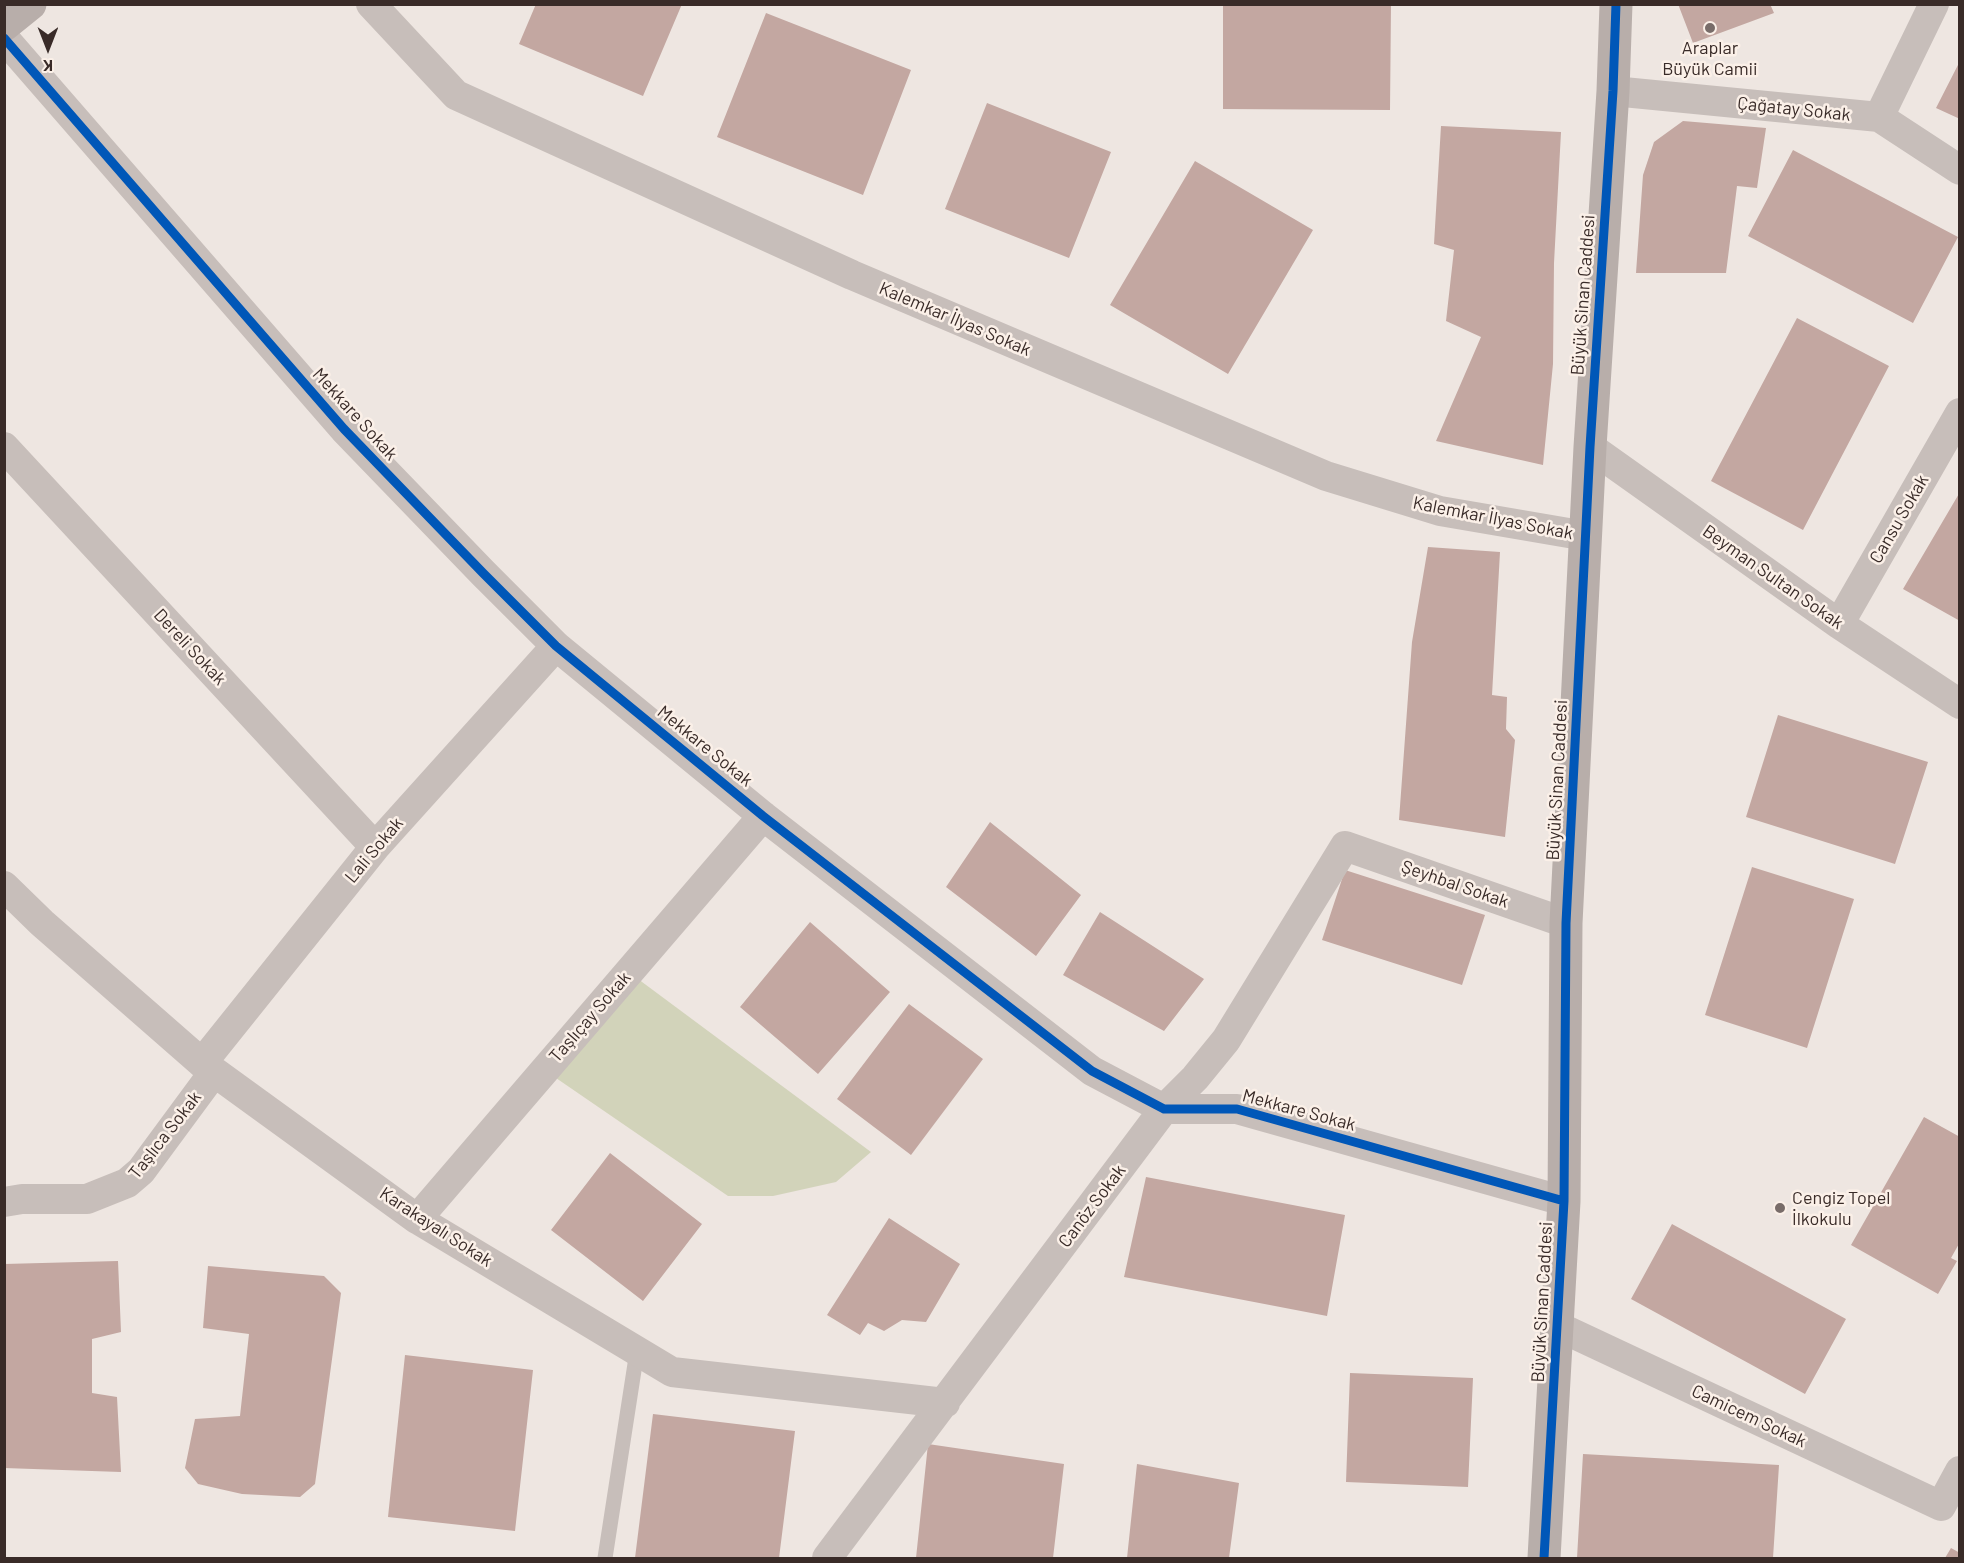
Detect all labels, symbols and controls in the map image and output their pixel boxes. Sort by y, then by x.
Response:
north arrow [18,18,78,78]
marker: Araplar Büyük Camii [1703,21,1717,35]
place label: Araplar Büyük Camii [1662,37,1758,80]
text: K [43,57,53,76]
street label: Çağatay Sokak [1736,92,1852,126]
street label: Büyük Sinan Caddesi [1567,214,1599,376]
street label: Kalemkar İlyas Sokak [876,277,1034,361]
street label: Mekkare Sokak [308,363,402,465]
street label: Cansu Sokak [1865,471,1933,567]
street label: Kalemkar İlyas Sokak [1411,492,1575,544]
street label: Beyman Sultan Sokak [1698,520,1848,634]
street label: Dereli Sokak [149,604,231,690]
street label: Büyük Sinan Caddesi [1542,699,1572,861]
street label: Mekkare Sokak [653,701,757,791]
street label: Lali Sokak [340,813,408,887]
street label: Şeyhbal Sokak [1399,856,1511,912]
street label: Taşlıçay Sokak [545,967,635,1067]
street label: Mekkare Sokak [1240,1084,1358,1136]
street label: Taşlıca Sokak [124,1087,206,1183]
street label: Canöz Sokak [1054,1160,1130,1252]
street label: Karakayalı Sokak [376,1183,496,1271]
place label: Cengiz Topel İlkokulu [1792,1187,1890,1230]
marker: Cengiz Topel İlkokulu [1773,1201,1787,1215]
street label: Büyük Sinan Caddesi [1527,1221,1557,1383]
street label: Camicem Sokak [1688,1380,1810,1452]

